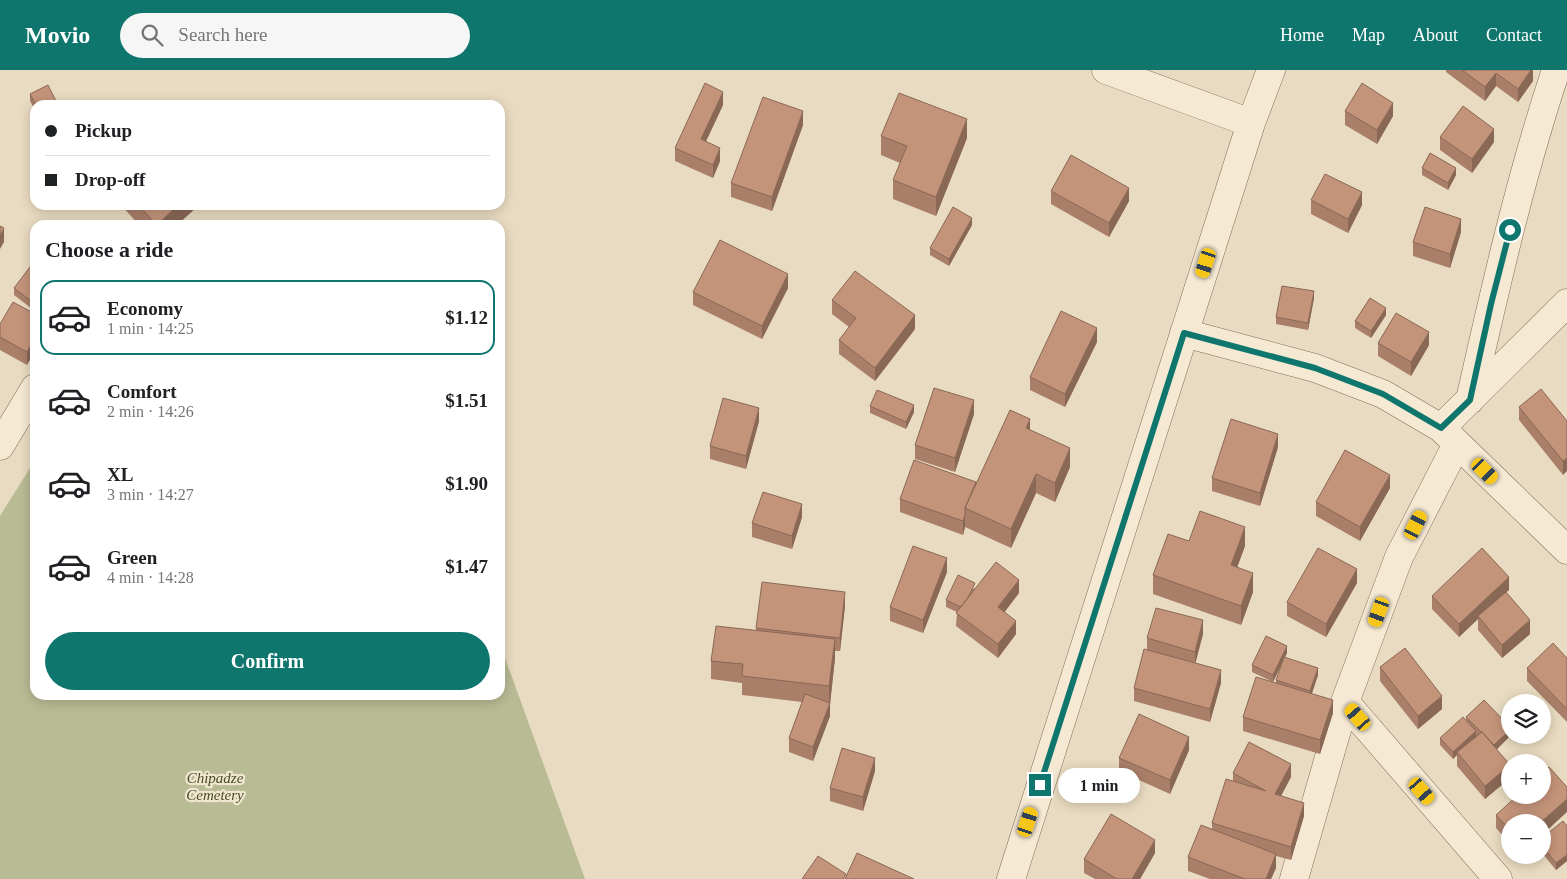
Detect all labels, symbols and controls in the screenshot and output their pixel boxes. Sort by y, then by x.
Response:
search box [120,13,470,58]
icon: search [138,21,166,49]
text: Movio [25,22,90,48]
text: Search here [178,24,267,45]
text: Home [1280,25,1324,45]
text: Map [1352,25,1385,45]
text: About [1413,25,1458,45]
text: Contact [1486,25,1542,45]
text: Pickup [75,120,132,141]
text: Drop-off [75,169,145,190]
route start [1499,219,1521,241]
text: Choose a ride [45,237,173,262]
car [1194,246,1217,280]
icon: car [47,295,92,340]
text: Economy [107,298,183,319]
text: $1.12 [445,307,488,328]
text: 1 min · 14:25 [107,320,194,337]
icon: car [47,378,92,423]
text: Comfort [107,381,177,402]
text: $1.51 [445,390,488,411]
text: 2 min · 14:26 [107,403,194,420]
car [1469,455,1501,487]
icon: car [47,461,92,506]
text: XL [107,464,133,485]
text: $1.90 [445,473,488,494]
text: 3 min · 14:27 [107,486,194,503]
car [1402,508,1429,542]
icon: car [47,544,92,589]
text: Green [107,547,157,568]
text: $1.47 [445,556,488,577]
text: 4 min · 14:28 [107,569,194,586]
car [1366,595,1391,629]
button: Confirm [45,632,490,690]
map controls [1501,694,1551,864]
button: layers [1501,694,1551,744]
car [1342,701,1373,733]
button: + [1501,754,1551,804]
callout: 1 min [1058,768,1140,802]
park label: Chipadze Cemetery [186,770,244,803]
route end [1029,774,1051,796]
car [1406,775,1437,807]
text: 1 min [1080,777,1118,794]
car [1016,805,1039,839]
button: − [1501,814,1551,864]

